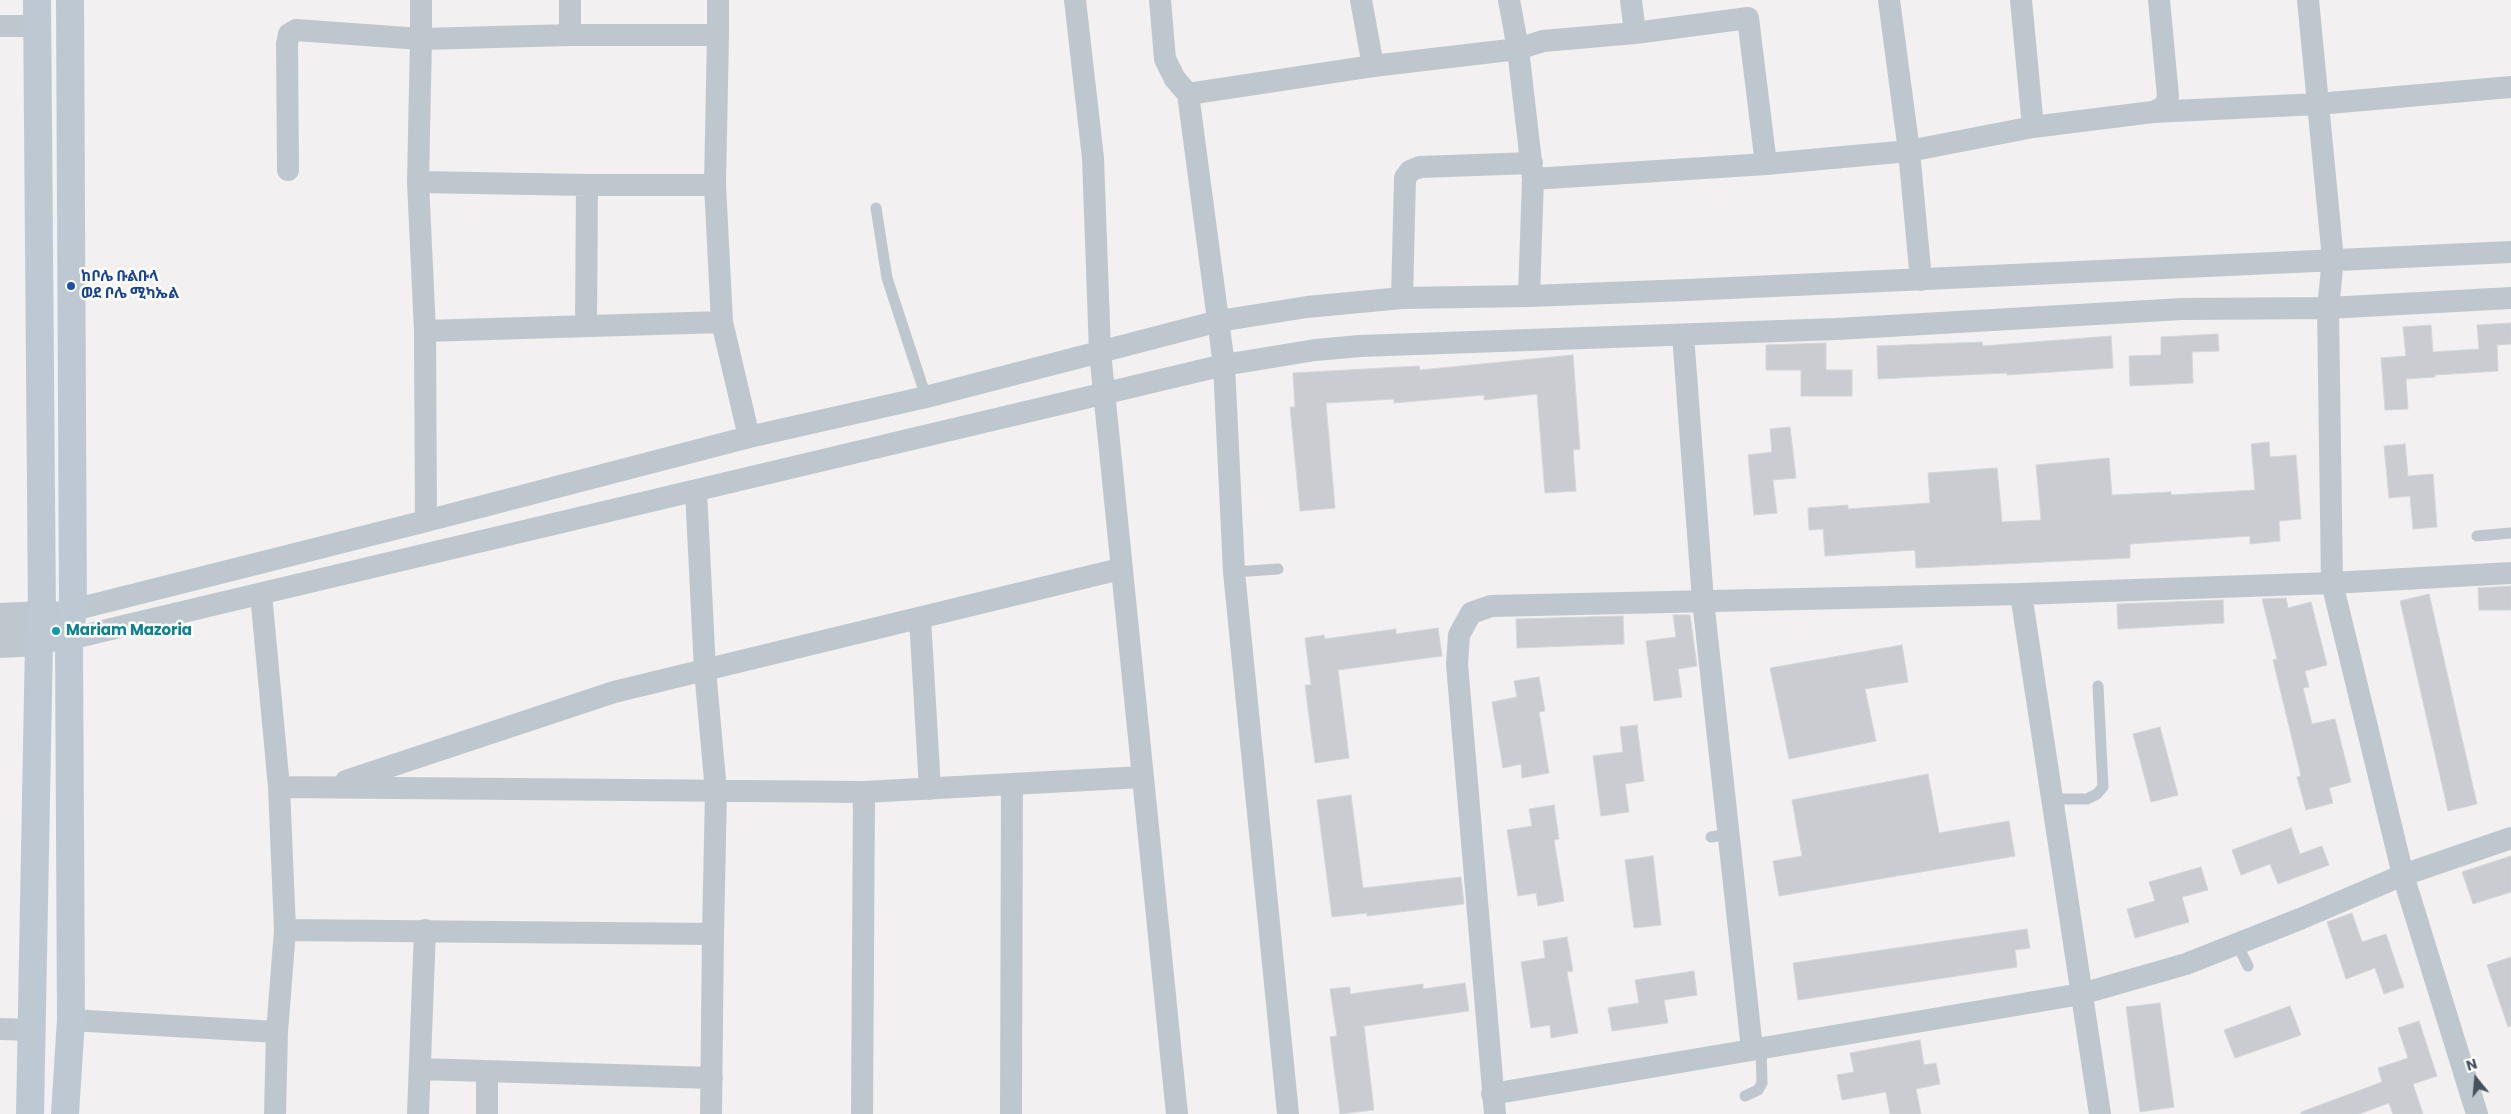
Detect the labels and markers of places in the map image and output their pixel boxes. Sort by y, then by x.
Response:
place label: ከቦሌ ቡልቡላ ወደ ቦሌ ሚካኤል [81,268,179,303]
marker: ከቦሌ ቡልቡላ ወደ ቦሌ ሚካኤል [65,280,77,292]
place label: Mariam Mazoria [66,622,192,640]
marker: Mariam Mazoria [50,625,62,637]

